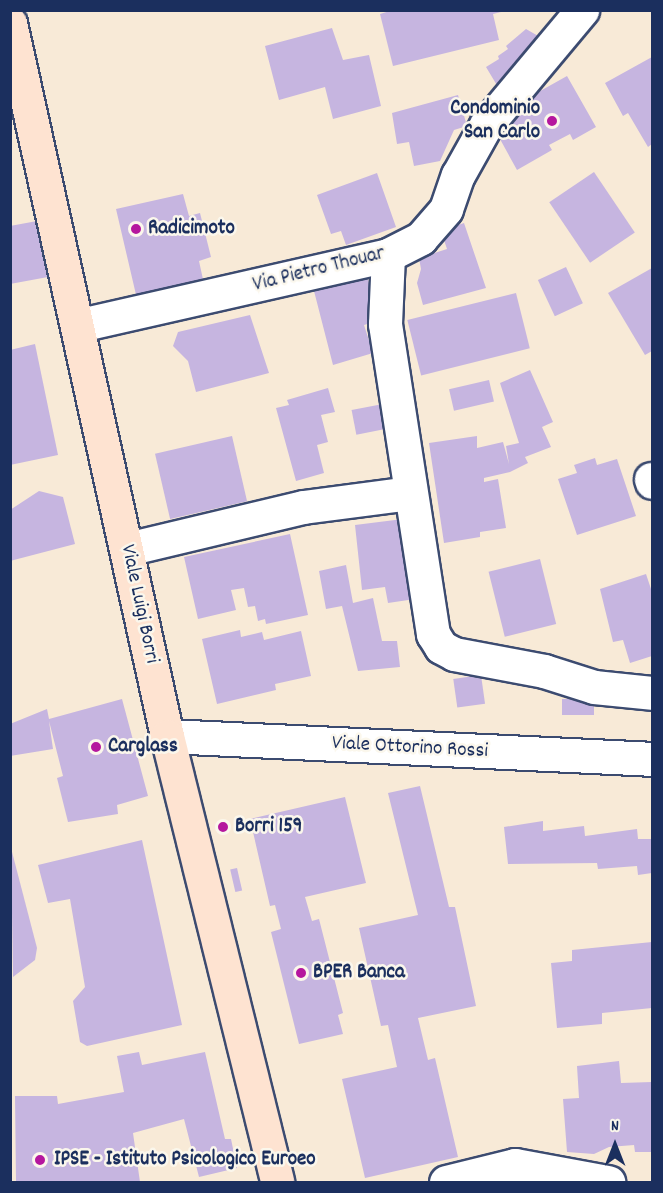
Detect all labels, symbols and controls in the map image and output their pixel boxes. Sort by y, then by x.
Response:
place label: Condominio San Carlo [450,96,540,146]
marker: Condominio San Carlo [545,114,559,128]
place label: Radicimoto [148,216,235,242]
marker: Radicimoto [129,222,143,236]
street label: Via Pietro Thouar [250,241,388,299]
street label: Viale Luigi Borri [114,542,164,666]
street label: Viale Ottorino Rossi [331,731,489,765]
place label: Carglass [108,734,178,760]
marker: Carglass [89,740,103,754]
place label: Borri 159 [235,814,302,840]
marker: Borri 159 [216,820,230,834]
place label: BPER Banca [313,960,405,986]
marker: BPER Banca [294,966,308,980]
north arrow [585,1115,645,1175]
text: N [611,1115,619,1138]
place label: IPSE - Istituto Psicologico Euroeo [54,1147,316,1173]
marker: IPSE - Istituto Psicologico Euroeo [31,1151,49,1169]

